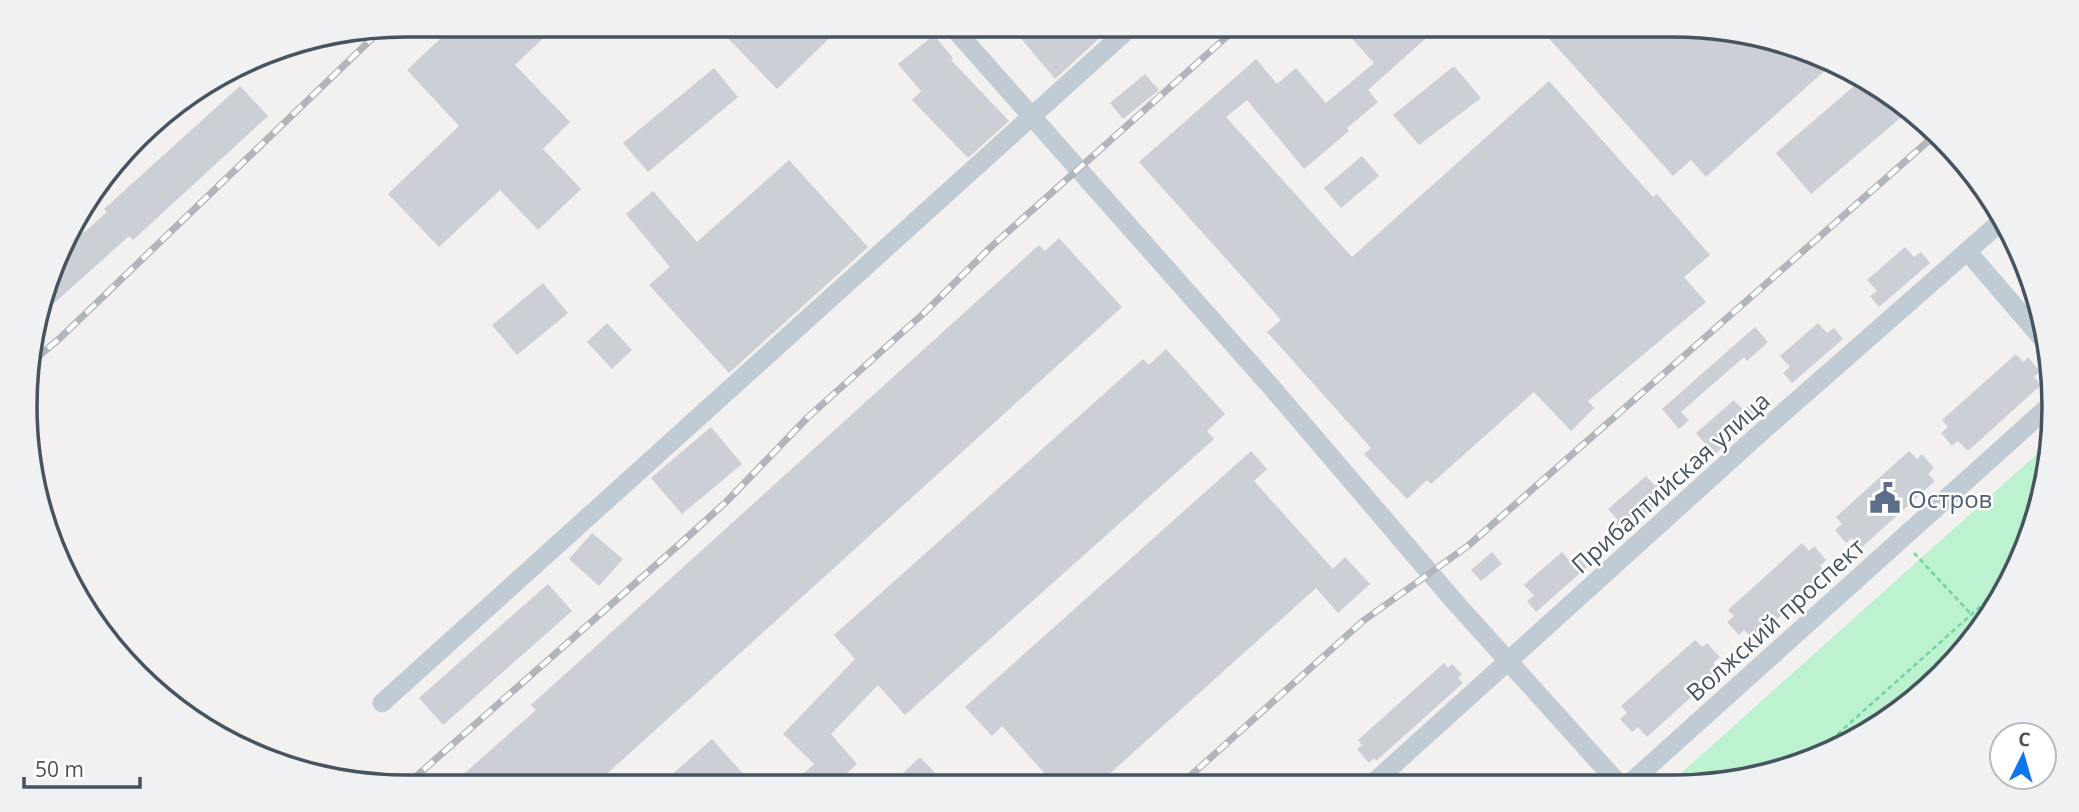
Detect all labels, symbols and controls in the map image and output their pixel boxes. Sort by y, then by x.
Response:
street label: Прибалтийская улица [1564,384,1776,580]
public building icon: Остров [1868,481,1902,515]
place label: Остров [1908,482,1992,515]
street label: Волжский проспект [1679,530,1871,708]
north arrow [1988,721,2058,791]
text: С [2017,726,2032,753]
scale bar [24,746,140,790]
text: 50 m [35,755,84,783]

